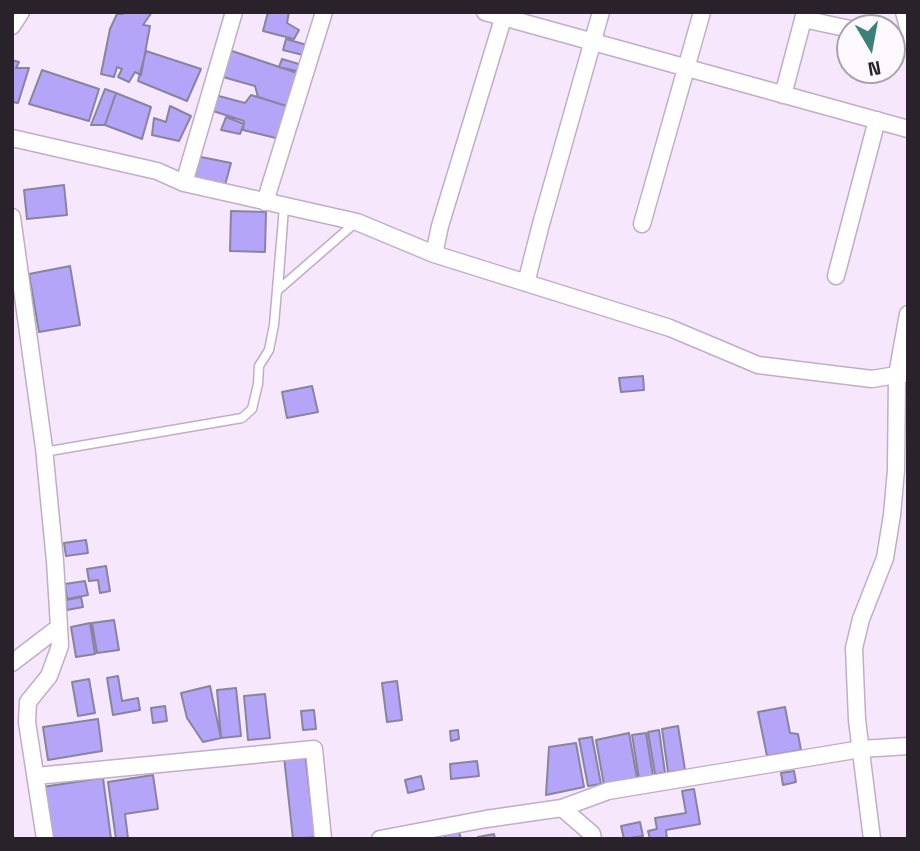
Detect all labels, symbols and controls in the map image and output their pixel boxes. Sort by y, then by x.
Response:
north arrow [836,14,906,84]
text: N [866,55,883,82]

